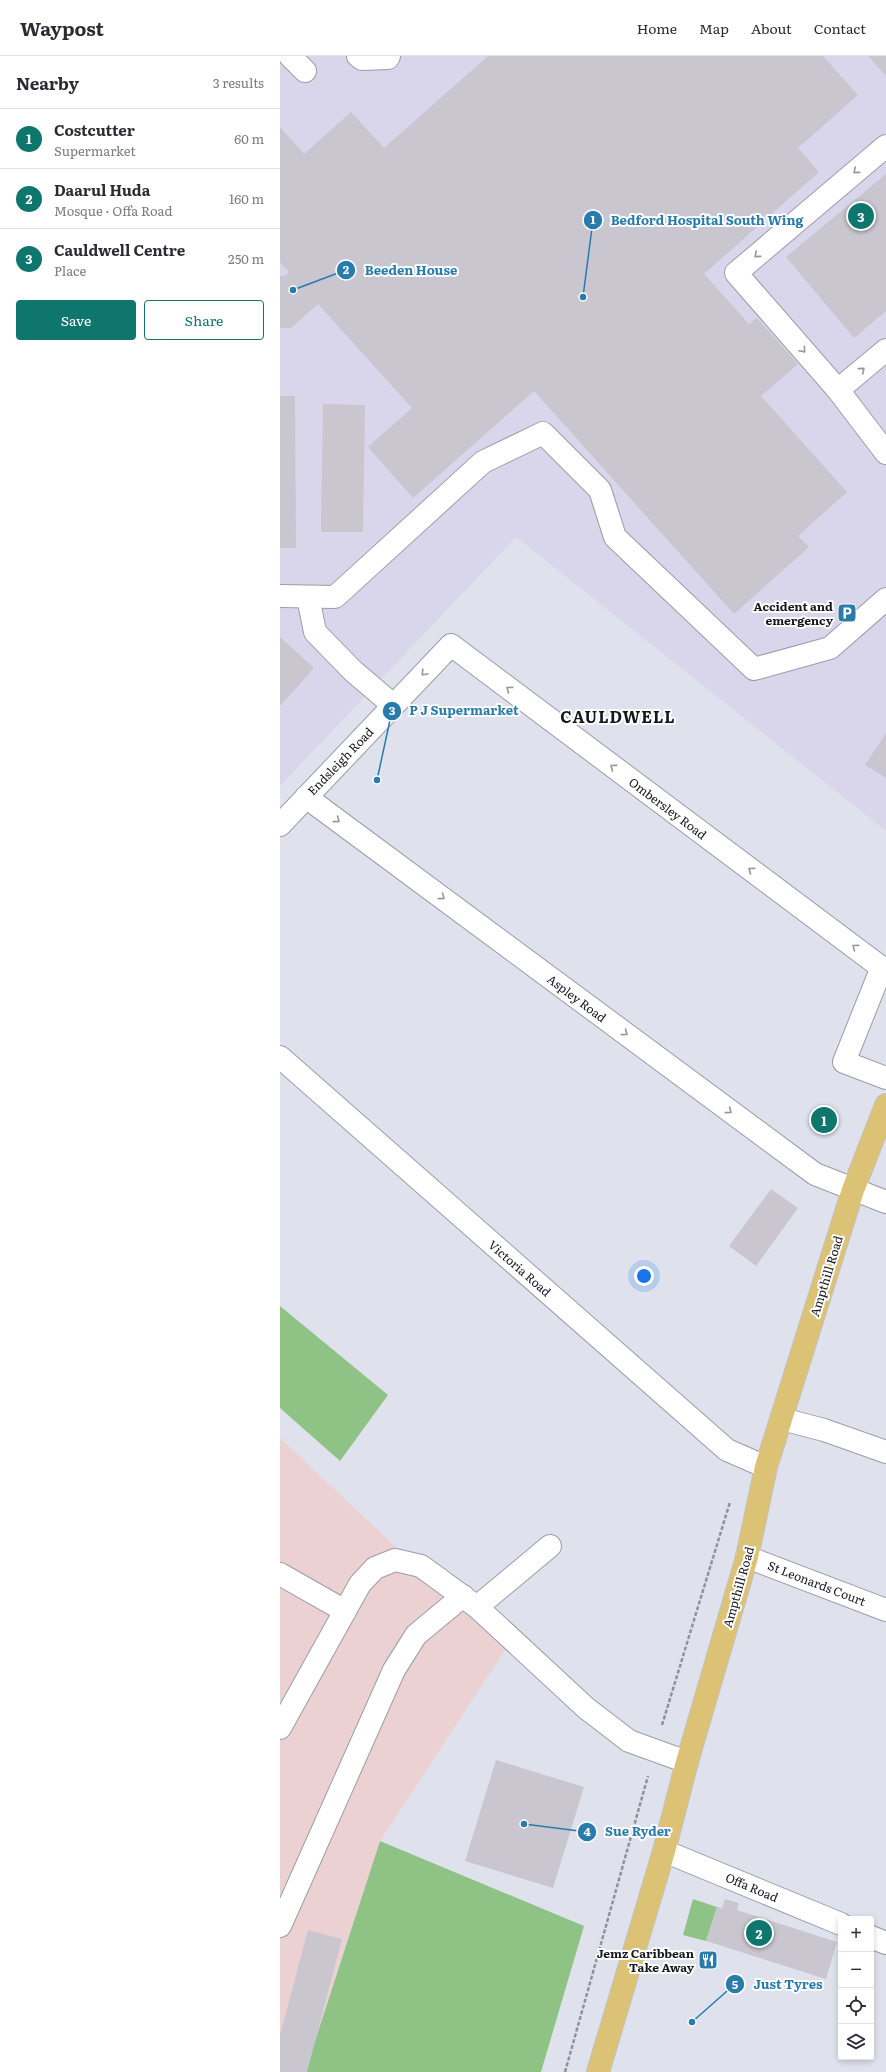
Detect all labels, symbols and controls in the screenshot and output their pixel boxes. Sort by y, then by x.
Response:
text: Waypost [20,14,104,42]
text: Home [637,18,677,38]
text: Map [699,18,729,38]
text: About [751,18,792,38]
text: Contact [814,18,866,38]
text: Nearby [16,70,79,95]
text: 3 results [213,73,264,92]
text: Costcutter [54,118,135,141]
text: 1 [26,129,32,148]
text: 60 m [234,129,264,148]
text: Supermarket [54,141,136,160]
one-way arrow [854,166,861,173]
text: Daarul Huda [54,178,150,201]
text: 2 [26,189,32,208]
text: 160 m [229,189,264,208]
text: Mosque · Offa Road [54,201,173,220]
pin: 3 [848,201,874,231]
callout: Bedford Hospital South Wing [583,208,812,233]
text: 1 [591,210,596,228]
text: Bedford Hospital South Wing [611,210,803,229]
text: Cauldwell Centre [54,238,185,261]
text: 3 [25,249,33,268]
text: 250 m [228,249,264,268]
one-way arrow [755,251,762,258]
callout: Beeden House [336,258,465,283]
text: 2 [343,260,350,278]
text: Beeden House [365,260,457,279]
text: Place [54,261,86,280]
button: Save [16,300,136,340]
button: Share [144,300,264,340]
one-way arrow [798,345,806,353]
one-way arrow [857,367,865,375]
place label: Accident and emergency [753,597,834,629]
parking icon: Accident and emergency [836,602,858,624]
one-way arrow [421,668,429,676]
one-way arrow [506,686,513,693]
callout: P J Supermarket [382,698,527,723]
text: P J Supermarket [409,700,519,719]
text: 3 [389,701,396,719]
district label: CAULDWELL [560,704,676,728]
street label: Endsleigh Road [303,722,378,799]
one-way arrow [610,764,617,771]
street label: Ombersley Road [625,773,711,844]
one-way arrow [333,815,340,823]
one-way arrow [748,867,755,874]
one-way arrow [437,893,444,900]
one-way arrow [852,945,859,952]
street label: Aspley Road [544,970,611,1027]
one-way arrow [620,1028,627,1035]
pin: 1 [811,1105,837,1135]
one-way arrow [725,1106,732,1113]
street label: Ampthill Road [805,1233,847,1319]
street label: Victoria Road [485,1236,556,1301]
your location [634,1266,654,1286]
street label: Ampthill Road [718,1544,758,1630]
street label: St Leonards Court [765,1556,869,1610]
callout: Sue Ryder [577,1819,679,1844]
text: Sue Ryder [605,1821,671,1840]
text: 4 [583,1822,591,1840]
street label: Offa Road [723,1868,782,1906]
map controls [838,1916,874,2060]
button: + [838,1916,874,1952]
pin: 2 [746,1918,772,1948]
place label: Jemz Caribbean Take Away [597,1944,695,1976]
restaurant icon: Jemz Caribbean Take Away [697,1949,719,1971]
button: − [838,1952,874,1988]
callout: Just Tyres [725,1972,830,1997]
text: Just Tyres [754,1974,823,1993]
text: 5 [732,1975,739,1993]
button: locate [838,1988,874,2024]
button: layers [838,2024,874,2060]

